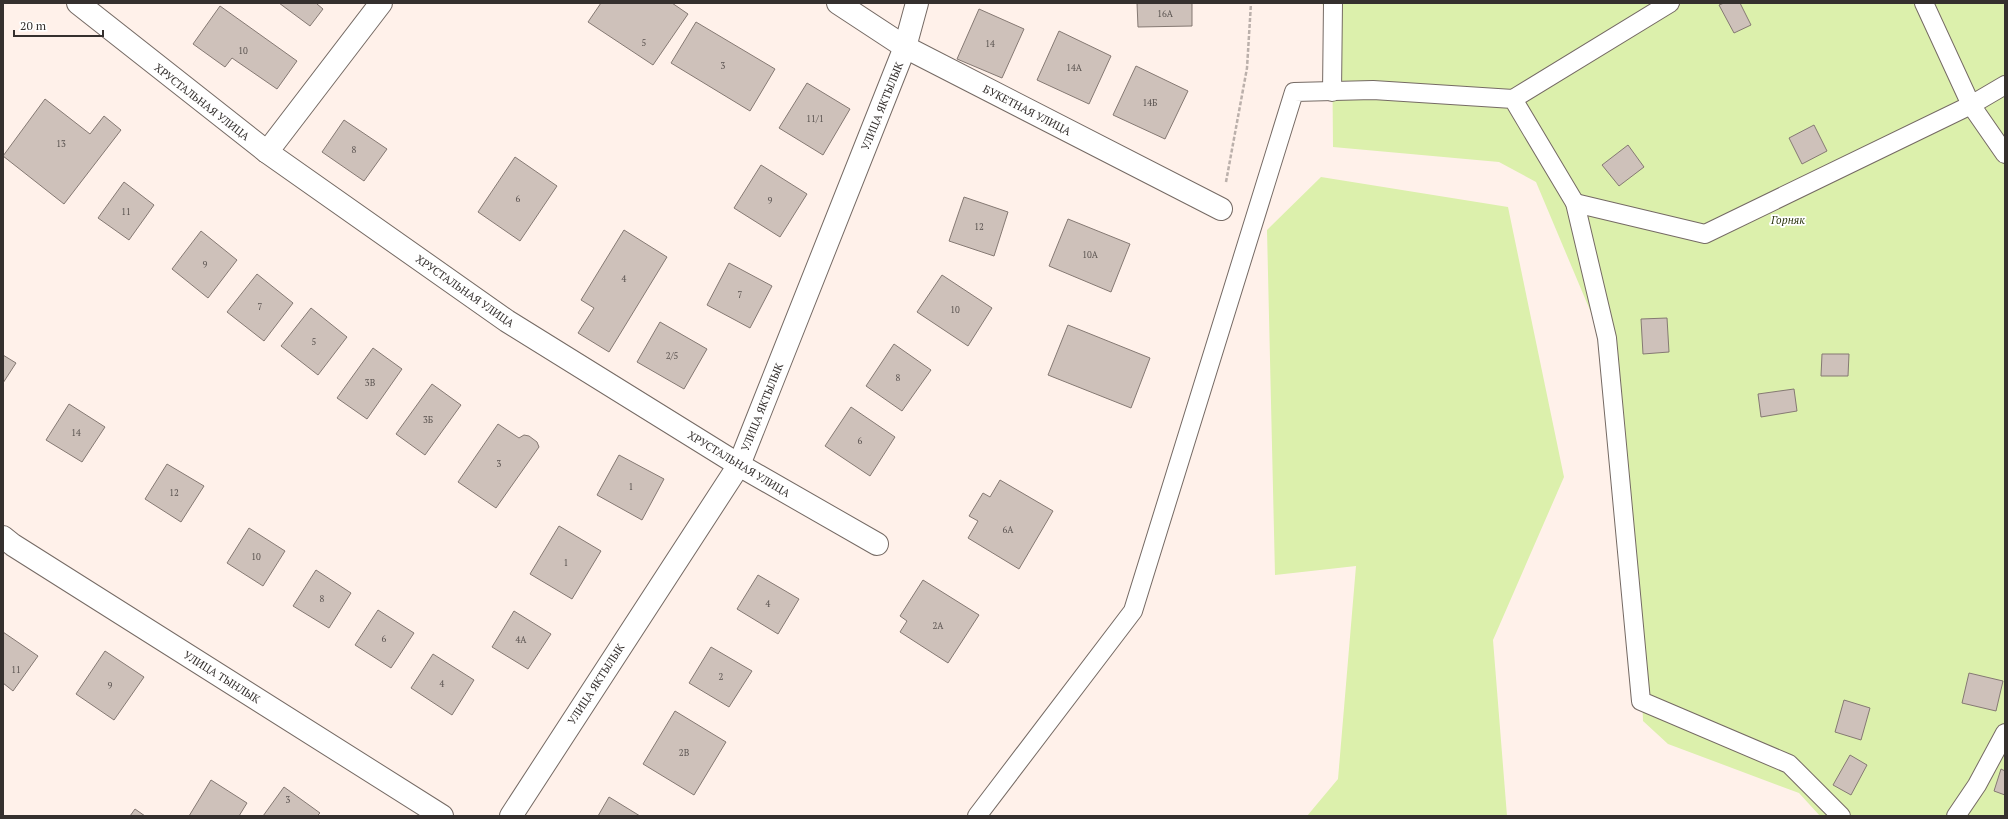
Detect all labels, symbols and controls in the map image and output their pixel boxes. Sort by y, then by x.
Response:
house number: 16А [1157,8,1174,20]
scale bar [14,12,103,38]
text: 20 m [20,18,47,33]
house number: 5 [642,37,647,49]
house number: 14 [985,38,995,50]
house number: 10 [238,45,248,57]
street label: УЛИЦА ЯКТЫЛЫК [858,59,906,152]
street label: ХРУСТАЛЬНАЯ УЛИЦА [152,60,253,144]
house number: 3 [721,60,726,72]
house number: 14А [1066,62,1083,74]
street label: БУКЕТНАЯ УЛИЦА [981,82,1074,138]
house number: 14Б [1143,97,1158,109]
house number: 11/1 [806,113,824,125]
house number: 13 [56,138,66,150]
house number: 8 [352,144,357,156]
house number: 6 [516,193,521,205]
house number: 9 [768,195,773,207]
house number: 11 [121,206,131,218]
park label: Горняк [1770,213,1805,227]
house number: 12 [974,221,984,233]
house number: 10А [1082,249,1099,261]
street label: ХРУСТАЛЬНАЯ УЛИЦА [413,252,517,331]
house number: 9 [203,259,208,271]
house number: 4 [622,273,627,285]
house number: 7 [738,289,743,301]
house number: 7 [258,301,263,313]
house number: 10 [950,304,960,316]
house number: 5 [312,336,317,348]
house number: 2/5 [666,350,679,362]
street label: УЛИЦА ЯКТЫЛЫК [738,360,786,453]
house number: 8 [896,372,901,384]
house number: 3В [365,377,376,389]
house number: 3Б [423,414,433,426]
house number: 14 [71,427,81,439]
street label: ХРУСТАЛЬНАЯ УЛИЦА [685,428,793,500]
house number: 6 [858,435,863,447]
house number: 3 [497,458,502,470]
house number: 1 [629,481,633,493]
house number: 12 [169,487,179,499]
house number: 6А [1003,524,1014,536]
house number: 10 [251,551,261,563]
house number: 1 [564,557,568,569]
house number: 8 [320,593,325,605]
house number: 4 [766,598,771,610]
house number: 2А [933,620,944,632]
house number: 6 [382,633,387,645]
house number: 4А [516,634,527,646]
street label: УЛИЦА ЯКТЫЛЫК [565,640,628,727]
street label: УЛИЦА ТЫНЛЫК [181,648,264,707]
house number: 11 [11,664,21,676]
house number: 2 [719,671,724,683]
house number: 4 [440,678,445,690]
house number: 9 [108,680,113,692]
house number: 2В [679,747,690,759]
house number: 3 [286,794,291,806]

